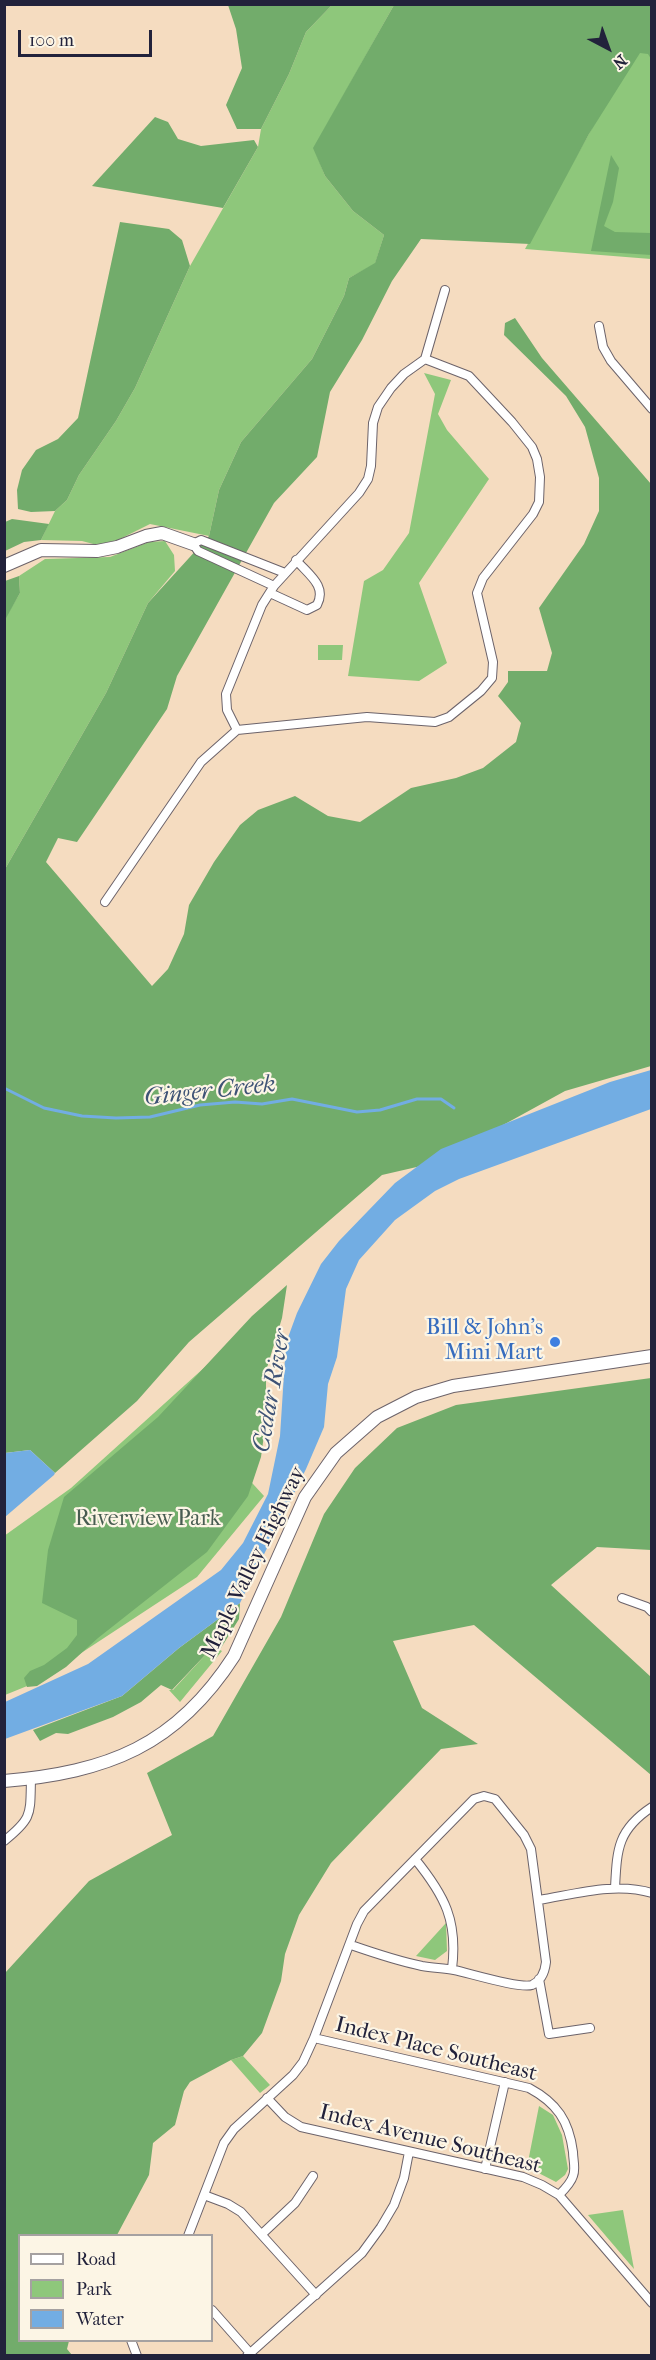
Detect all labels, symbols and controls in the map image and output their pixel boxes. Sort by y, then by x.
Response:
scale bar [21,18,154,56]
north arrow [578,18,638,78]
text: 100 m [29,30,74,51]
text: N [609,51,631,73]
water label: Ginger Creek [143,1071,277,1113]
place label: Bill & John's Mini Mart [426,1316,543,1368]
water label: Cedar River [248,1327,298,1455]
marker: Bill & John's Mini Mart [548,1335,562,1349]
street label: Maple Valley Highway [196,1462,312,1664]
park label: Riverview Park [75,1507,221,1533]
street label: Index Place Southeast [332,2012,540,2088]
street label: Index Avenue Southeast [316,2100,544,2180]
legend [18,2234,213,2342]
text: Road [76,2249,116,2270]
text: Park [76,2279,112,2300]
text: Water [76,2309,124,2330]

